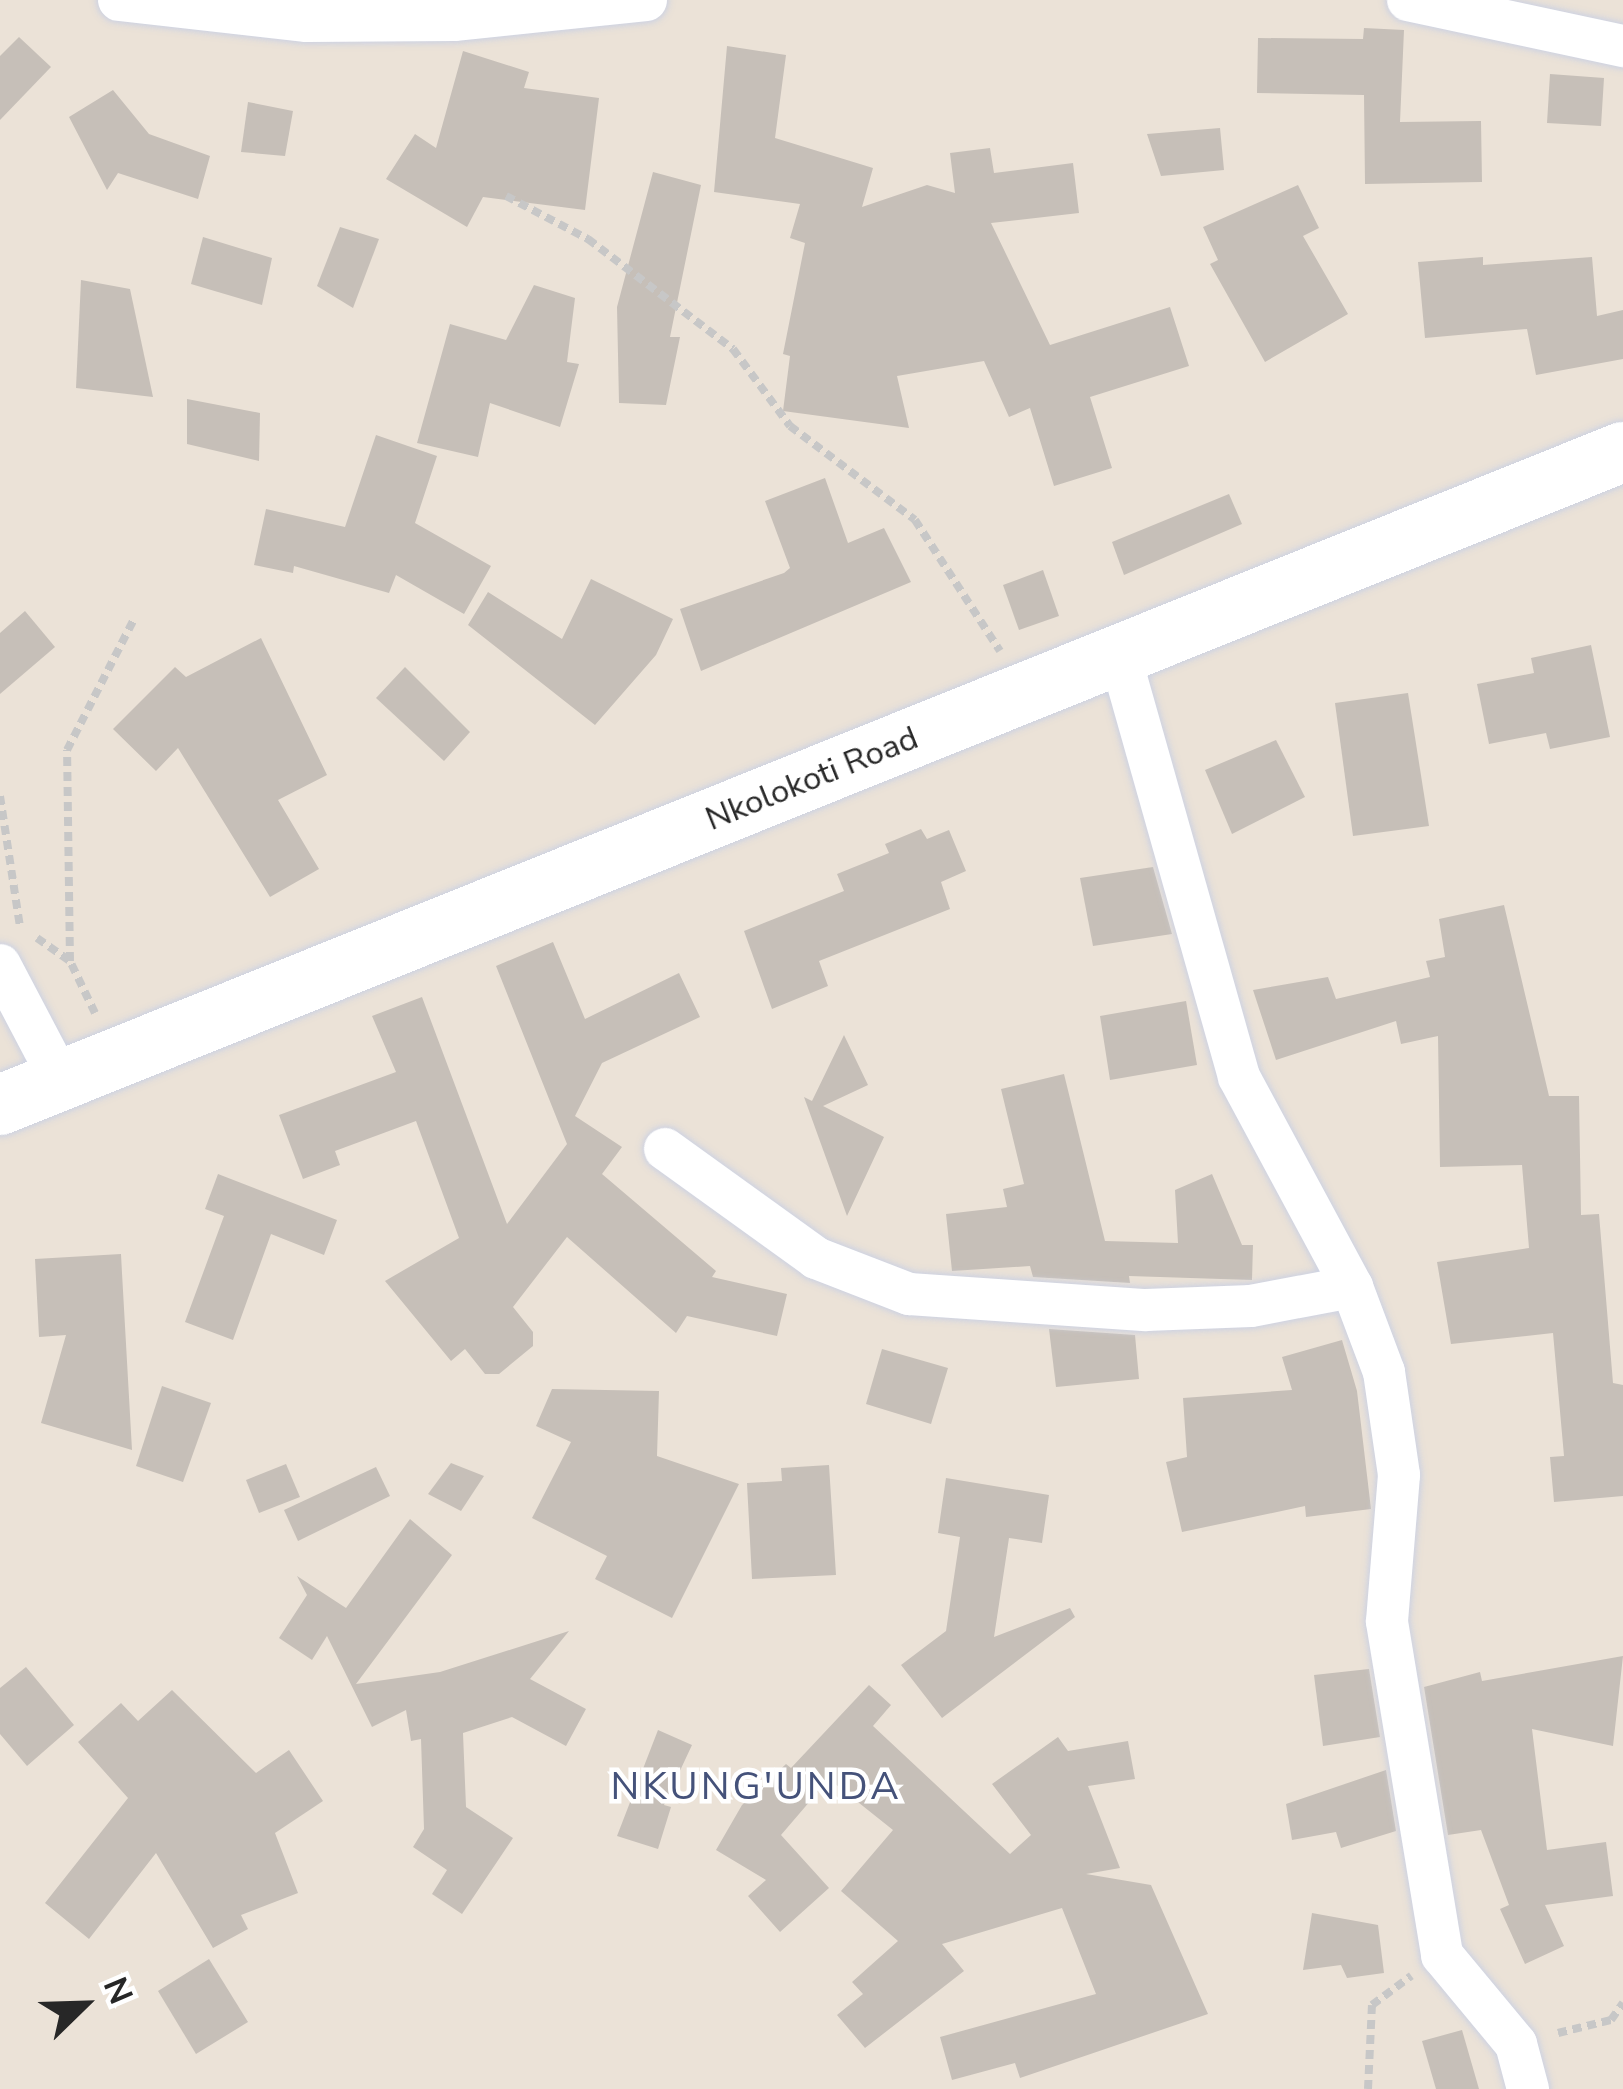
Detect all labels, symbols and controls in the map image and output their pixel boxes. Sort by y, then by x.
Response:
street label: Nkolokoti Road [700,718,924,840]
district label: NKUNG'UNDA [610,1764,902,1810]
north arrow [24,1945,144,2065]
text: N [92,1971,143,2011]

